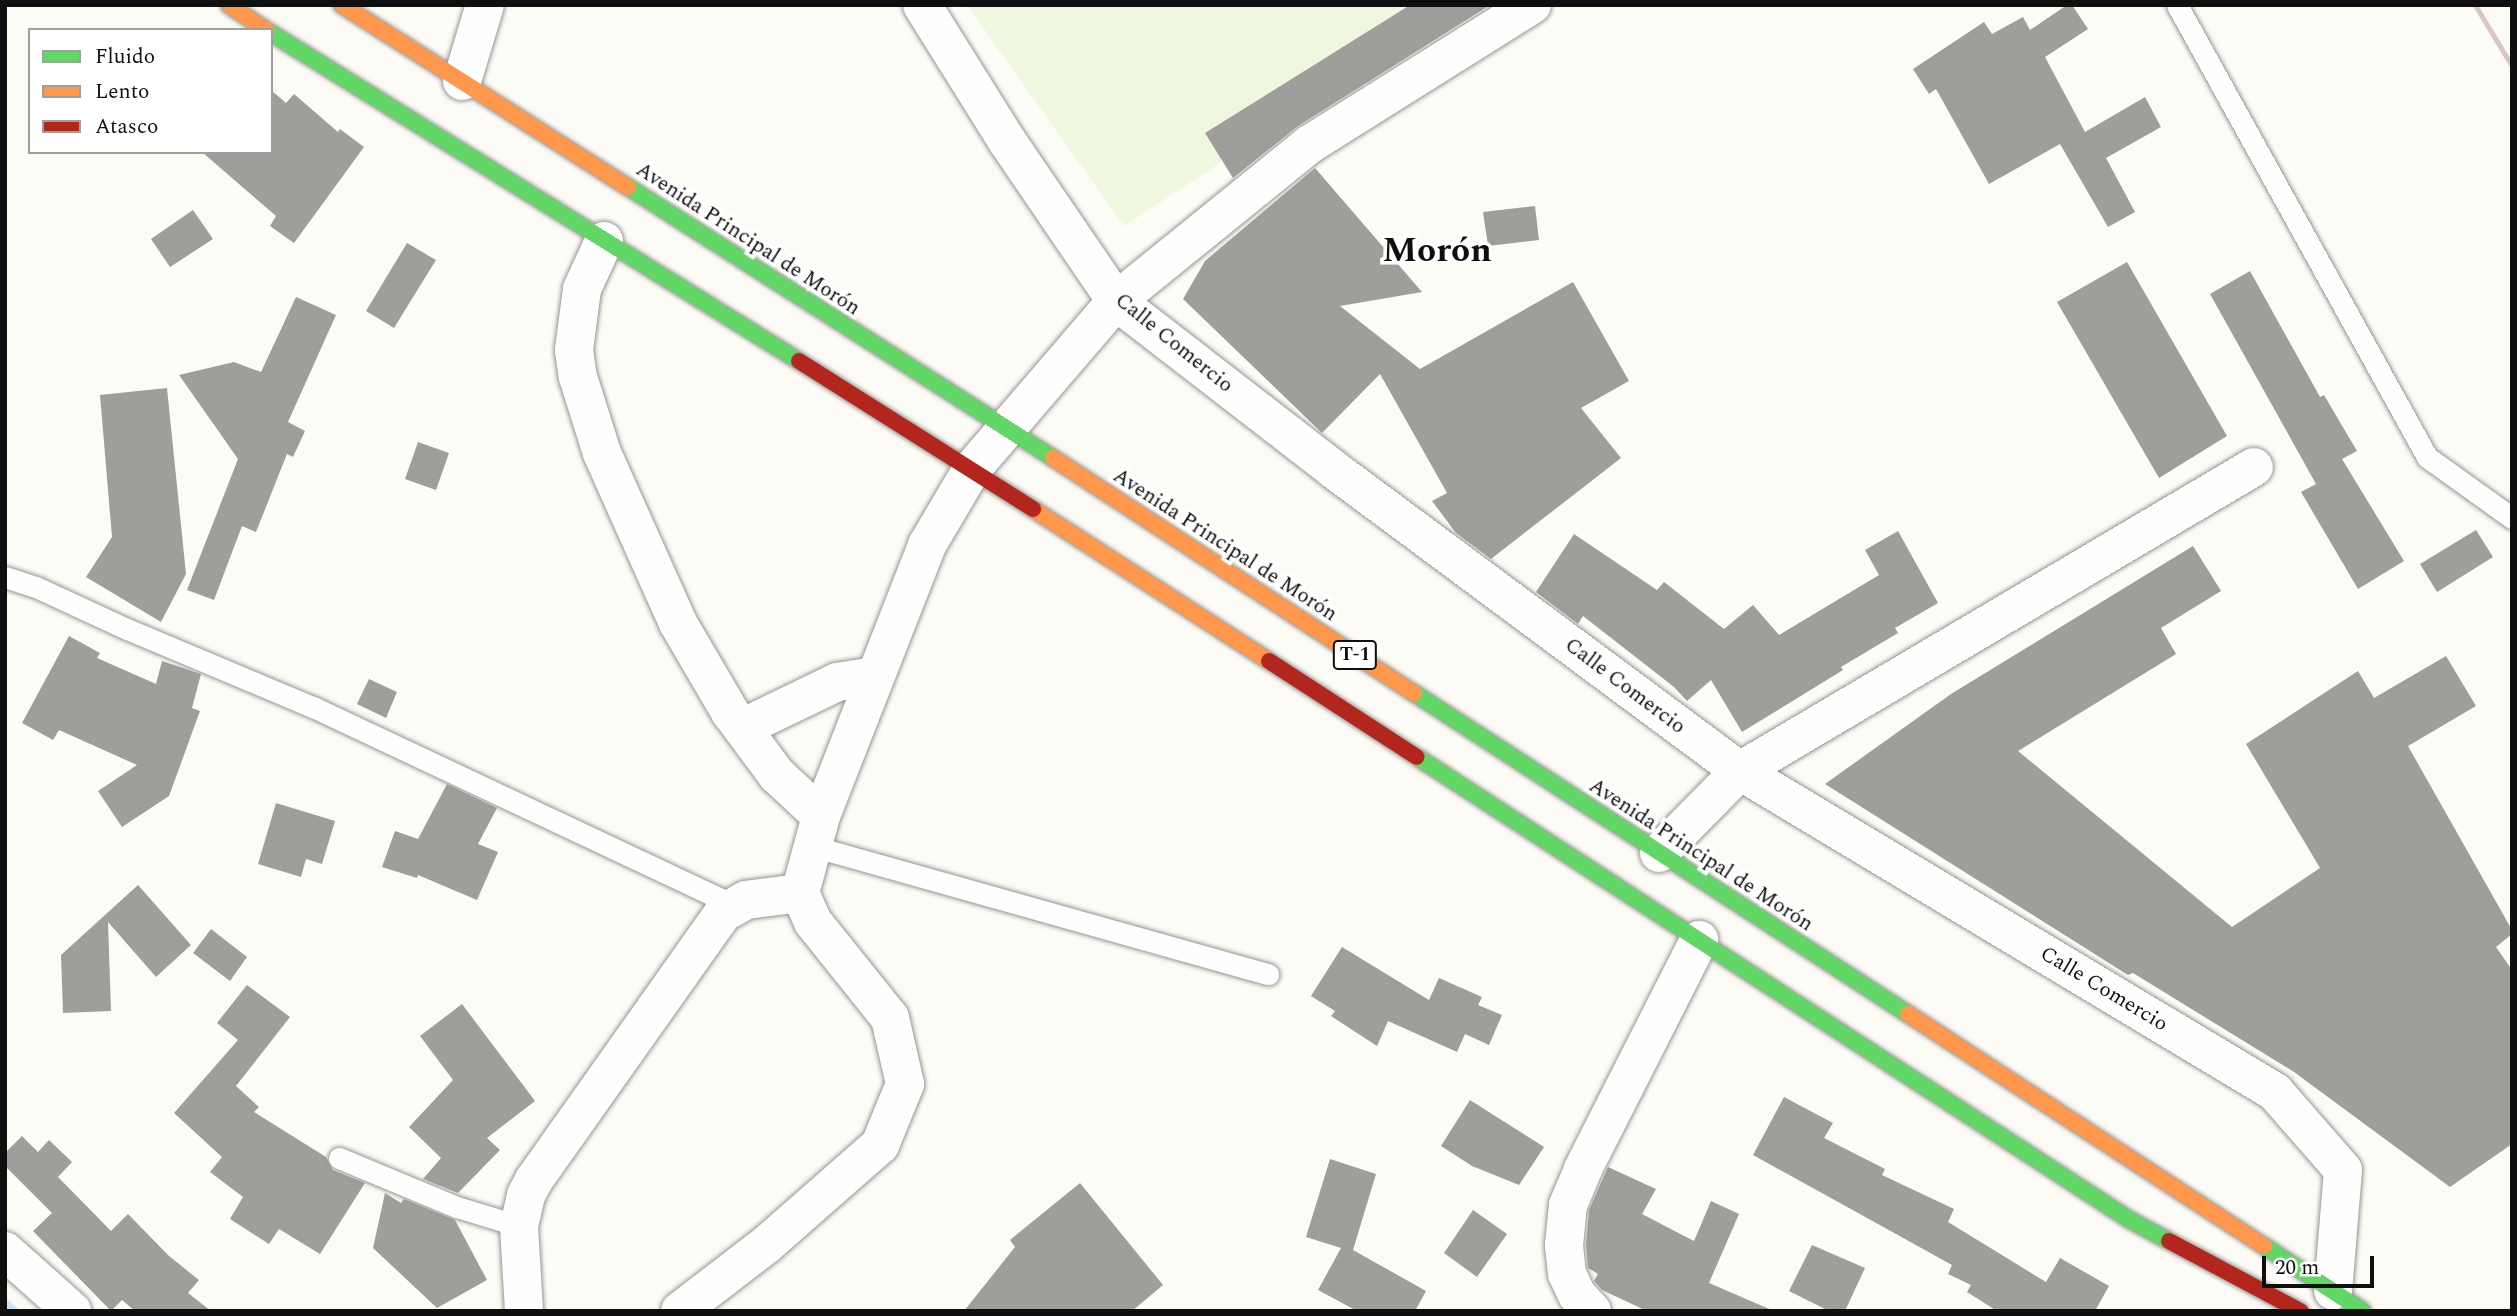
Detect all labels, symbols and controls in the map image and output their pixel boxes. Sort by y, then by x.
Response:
legend [28,28,273,154]
text: Fluido [95,41,155,73]
text: Lento [95,76,149,108]
text: Atasco [95,111,158,143]
street label: Avenida Principal de Morón [631,157,865,321]
district label: Morón [1382,230,1492,272]
street label: Calle Comercio [1110,288,1238,398]
street label: Avenida Principal de Morón [1108,463,1342,627]
street label: Calle Comercio [1560,633,1690,739]
road number: T-1 [1332,640,1378,670]
street label: Avenida Principal de Morón [1584,773,1818,937]
street label: Calle Comercio [2036,941,2172,1037]
scale bar [2265,1242,2377,1286]
text: 20 m [2275,1252,2319,1284]

